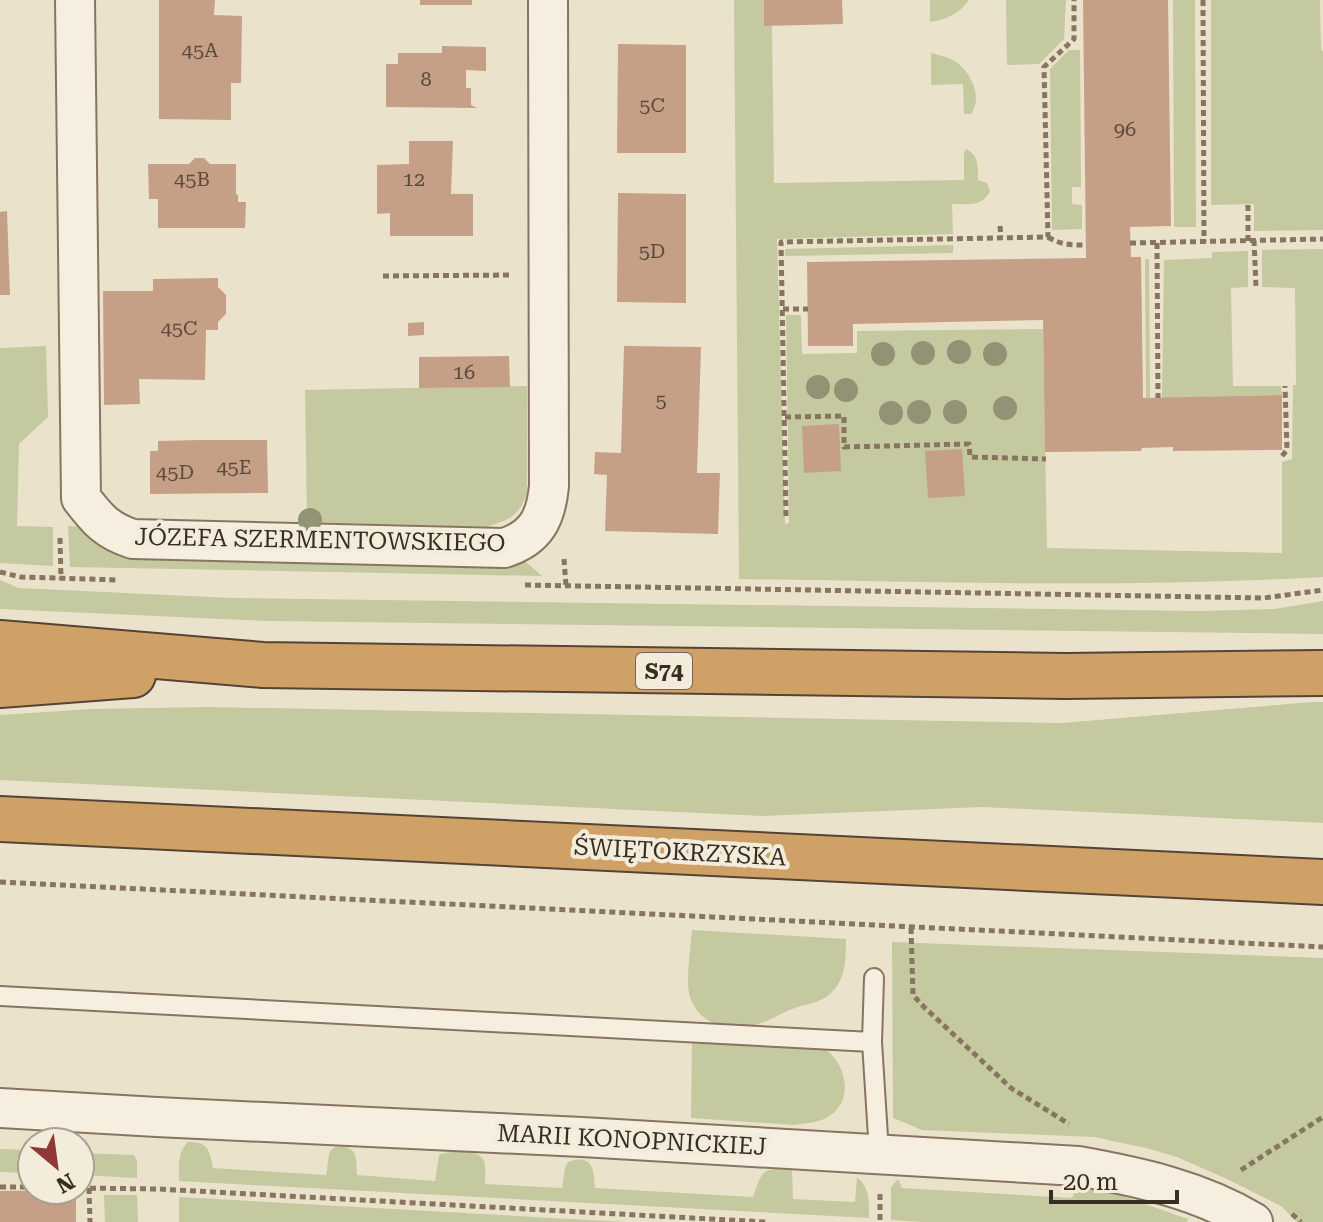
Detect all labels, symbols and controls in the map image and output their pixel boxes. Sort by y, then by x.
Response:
house number: 45A [182,38,218,62]
house number: 8 [420,67,432,91]
house number: 5C [639,93,665,117]
house number: 96 [1114,117,1136,141]
house number: 45B [174,167,210,191]
house number: 12 [403,167,425,191]
house number: 5D [639,239,665,263]
house number: 45C [161,316,197,340]
house number: 16 [453,360,475,384]
house number: 5 [655,388,667,412]
house number: 45E [216,455,252,479]
house number: 45D [156,460,194,484]
street label: JÓZEFA SZERMENTOWSKIEGO [134,522,506,557]
road number: S74 [636,653,692,689]
street label: ŚWIĘTOKRZYSKA [573,831,787,872]
street label: MARII KONOPNICKIEJ [496,1119,768,1161]
north arrow [16,1126,96,1206]
scale bar [1051,1154,1177,1204]
text: N [52,1168,79,1198]
text: 20 m [1063,1168,1118,1196]

